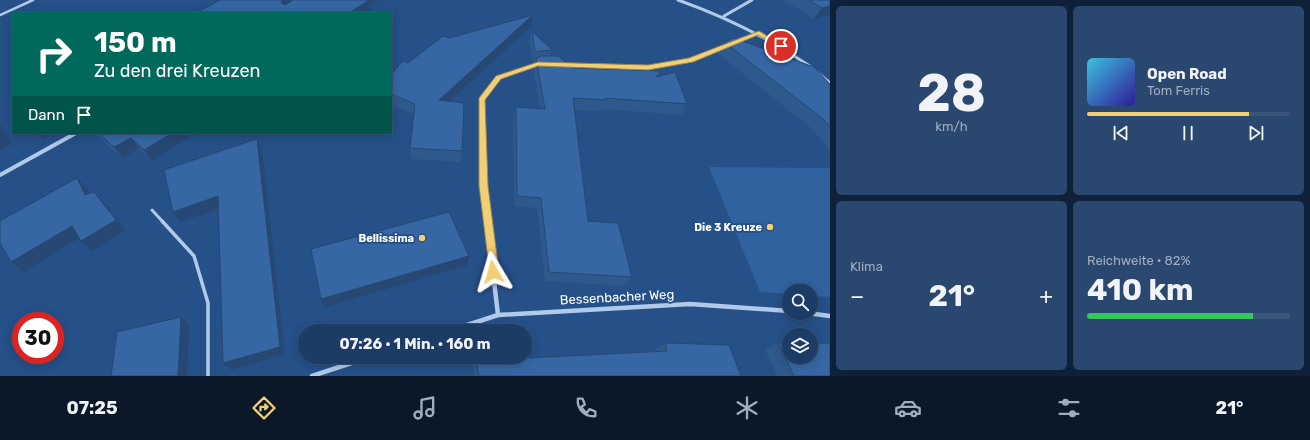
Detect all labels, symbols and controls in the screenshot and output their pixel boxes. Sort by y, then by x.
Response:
text: 150 m [94,26,177,59]
icon: right [28,28,80,80]
pin [764,29,798,63]
icon: arrive [770,35,792,57]
text: Zu den drei Kreuzen [94,60,261,82]
text: 28 [917,62,986,124]
text: Open Road [1147,65,1227,83]
text: Tom Ferris [1147,83,1210,98]
icon: arrive [73,104,95,126]
text: Dann [28,106,65,124]
text: km/h [935,119,968,134]
icon: previous [1110,122,1132,144]
icon: pause [1177,122,1199,144]
icon: next [1245,122,1267,144]
place label: Die 3 Kreuze [694,221,762,234]
marker: Die 3 Kreuze [765,222,775,232]
place label: Bellissima [358,232,414,245]
marker: Bellissima [417,233,427,243]
position arrow [472,251,514,293]
text: Reichweite · 82% [1087,253,1190,268]
text: Klima [850,259,883,274]
text: 410 km [1087,272,1193,308]
text: 21° [928,278,975,314]
text: − [850,283,864,310]
text: + [1039,283,1053,310]
map controls [782,284,818,364]
button: search [782,284,818,320]
street label: Bessenbacher Weg [559,287,675,308]
speed limit sign: 30 [12,312,64,364]
button: layers [782,328,818,364]
text: 07:26 · 1 Min. · 160 m [340,335,491,353]
icon: directions [250,394,278,422]
icon: music [411,394,439,422]
icon: phone [572,394,600,422]
icon: climate [733,394,761,422]
icon: car [894,394,922,422]
icon: filters [1055,394,1083,422]
text: 07:25 [66,397,118,419]
text: 21° [1215,397,1244,419]

